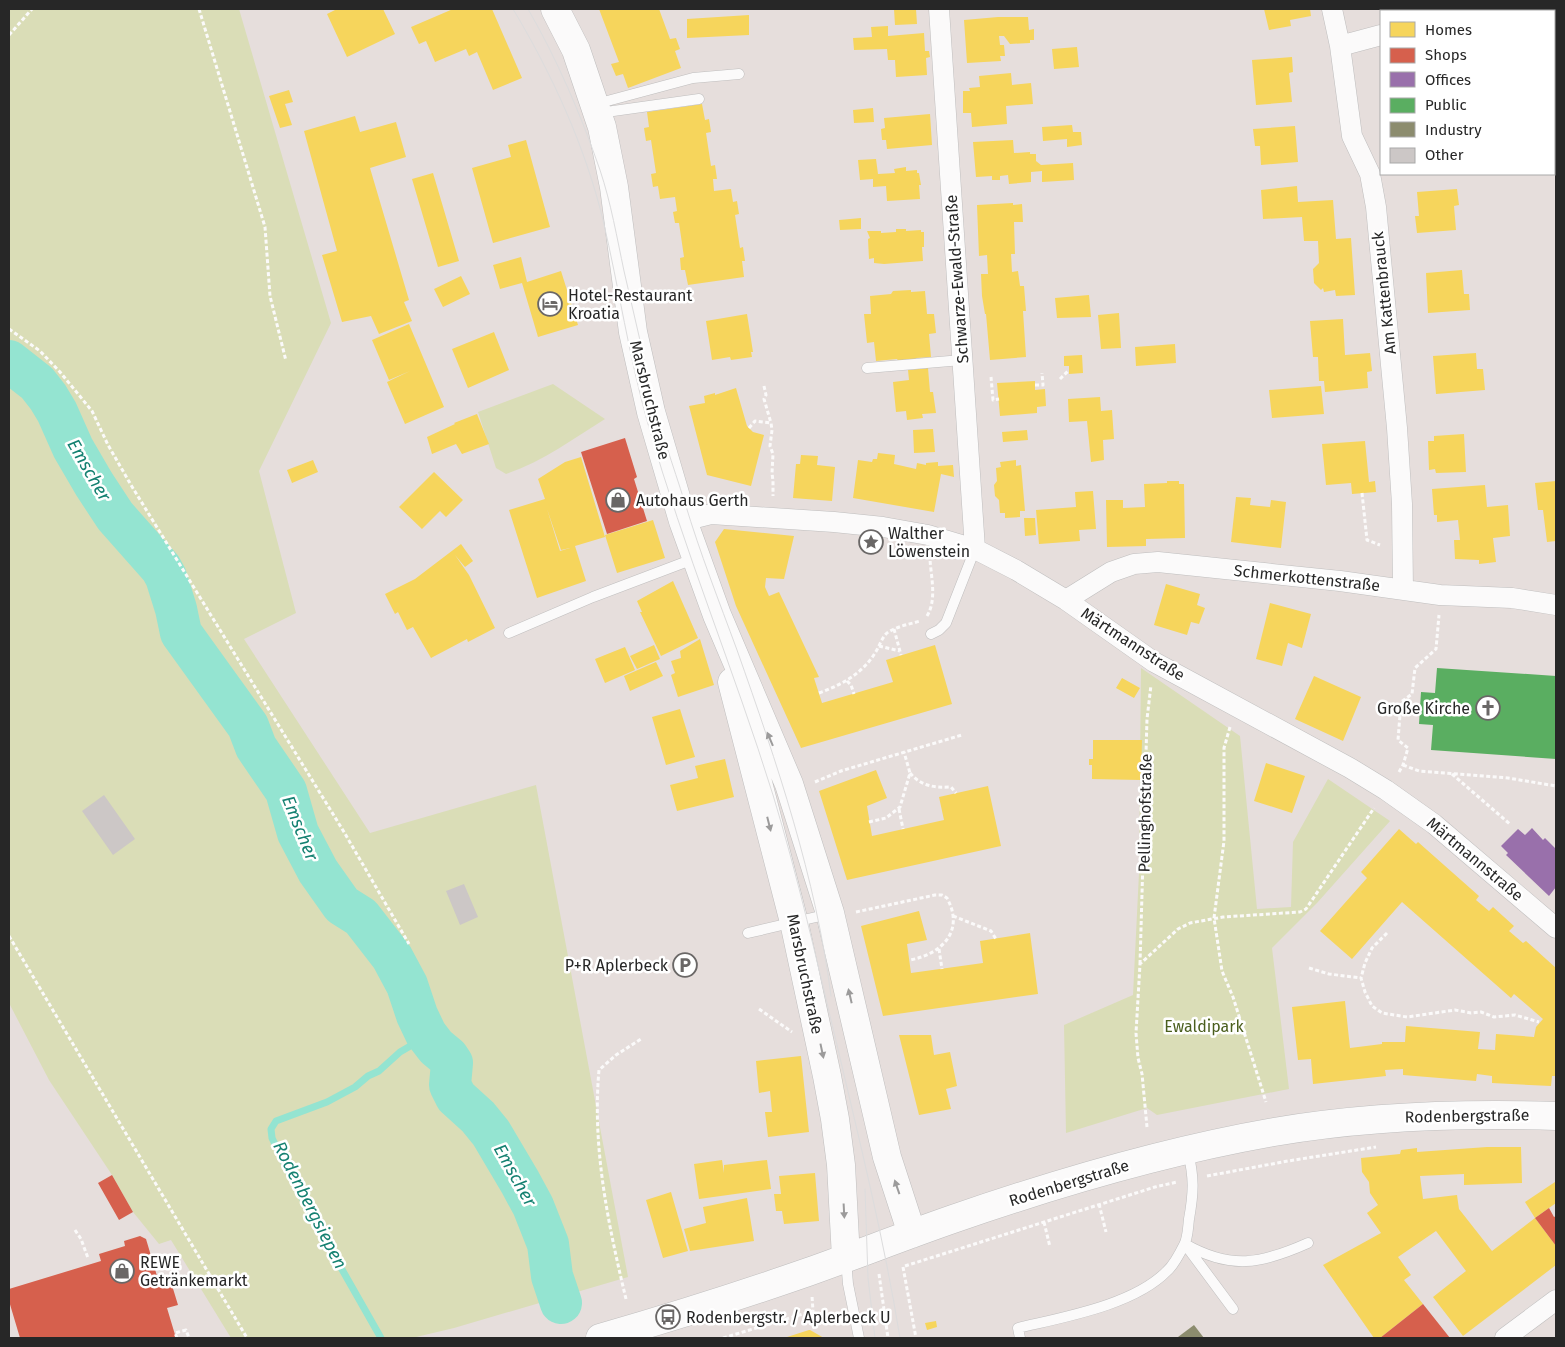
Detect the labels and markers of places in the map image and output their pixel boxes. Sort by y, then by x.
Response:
place label: Hotel-Restaurant Kroatia [568,286,692,323]
hotel icon: Hotel-Restaurant Kroatia [537,291,563,317]
shop icon: Autohaus Gerth [605,487,631,513]
place label: Autohaus Gerth [636,491,749,510]
place label: Walther Löwenstein [888,524,970,561]
place icon: Walther Löwenstein [858,529,884,555]
church icon: Große Kirche [1475,695,1501,721]
place label: Große Kirche [1377,699,1470,718]
parking icon: P+R Aplerbeck [672,952,698,978]
place label: P+R Aplerbeck [565,956,669,975]
place label: REWE Getränkemarkt [140,1253,248,1290]
shop icon: REWE Getränkemarkt [109,1258,135,1284]
bus stop icon: Rodenbergstr. / Aplerbeck U [655,1304,681,1330]
place label: Rodenbergstr. / Aplerbeck U [686,1308,891,1327]

